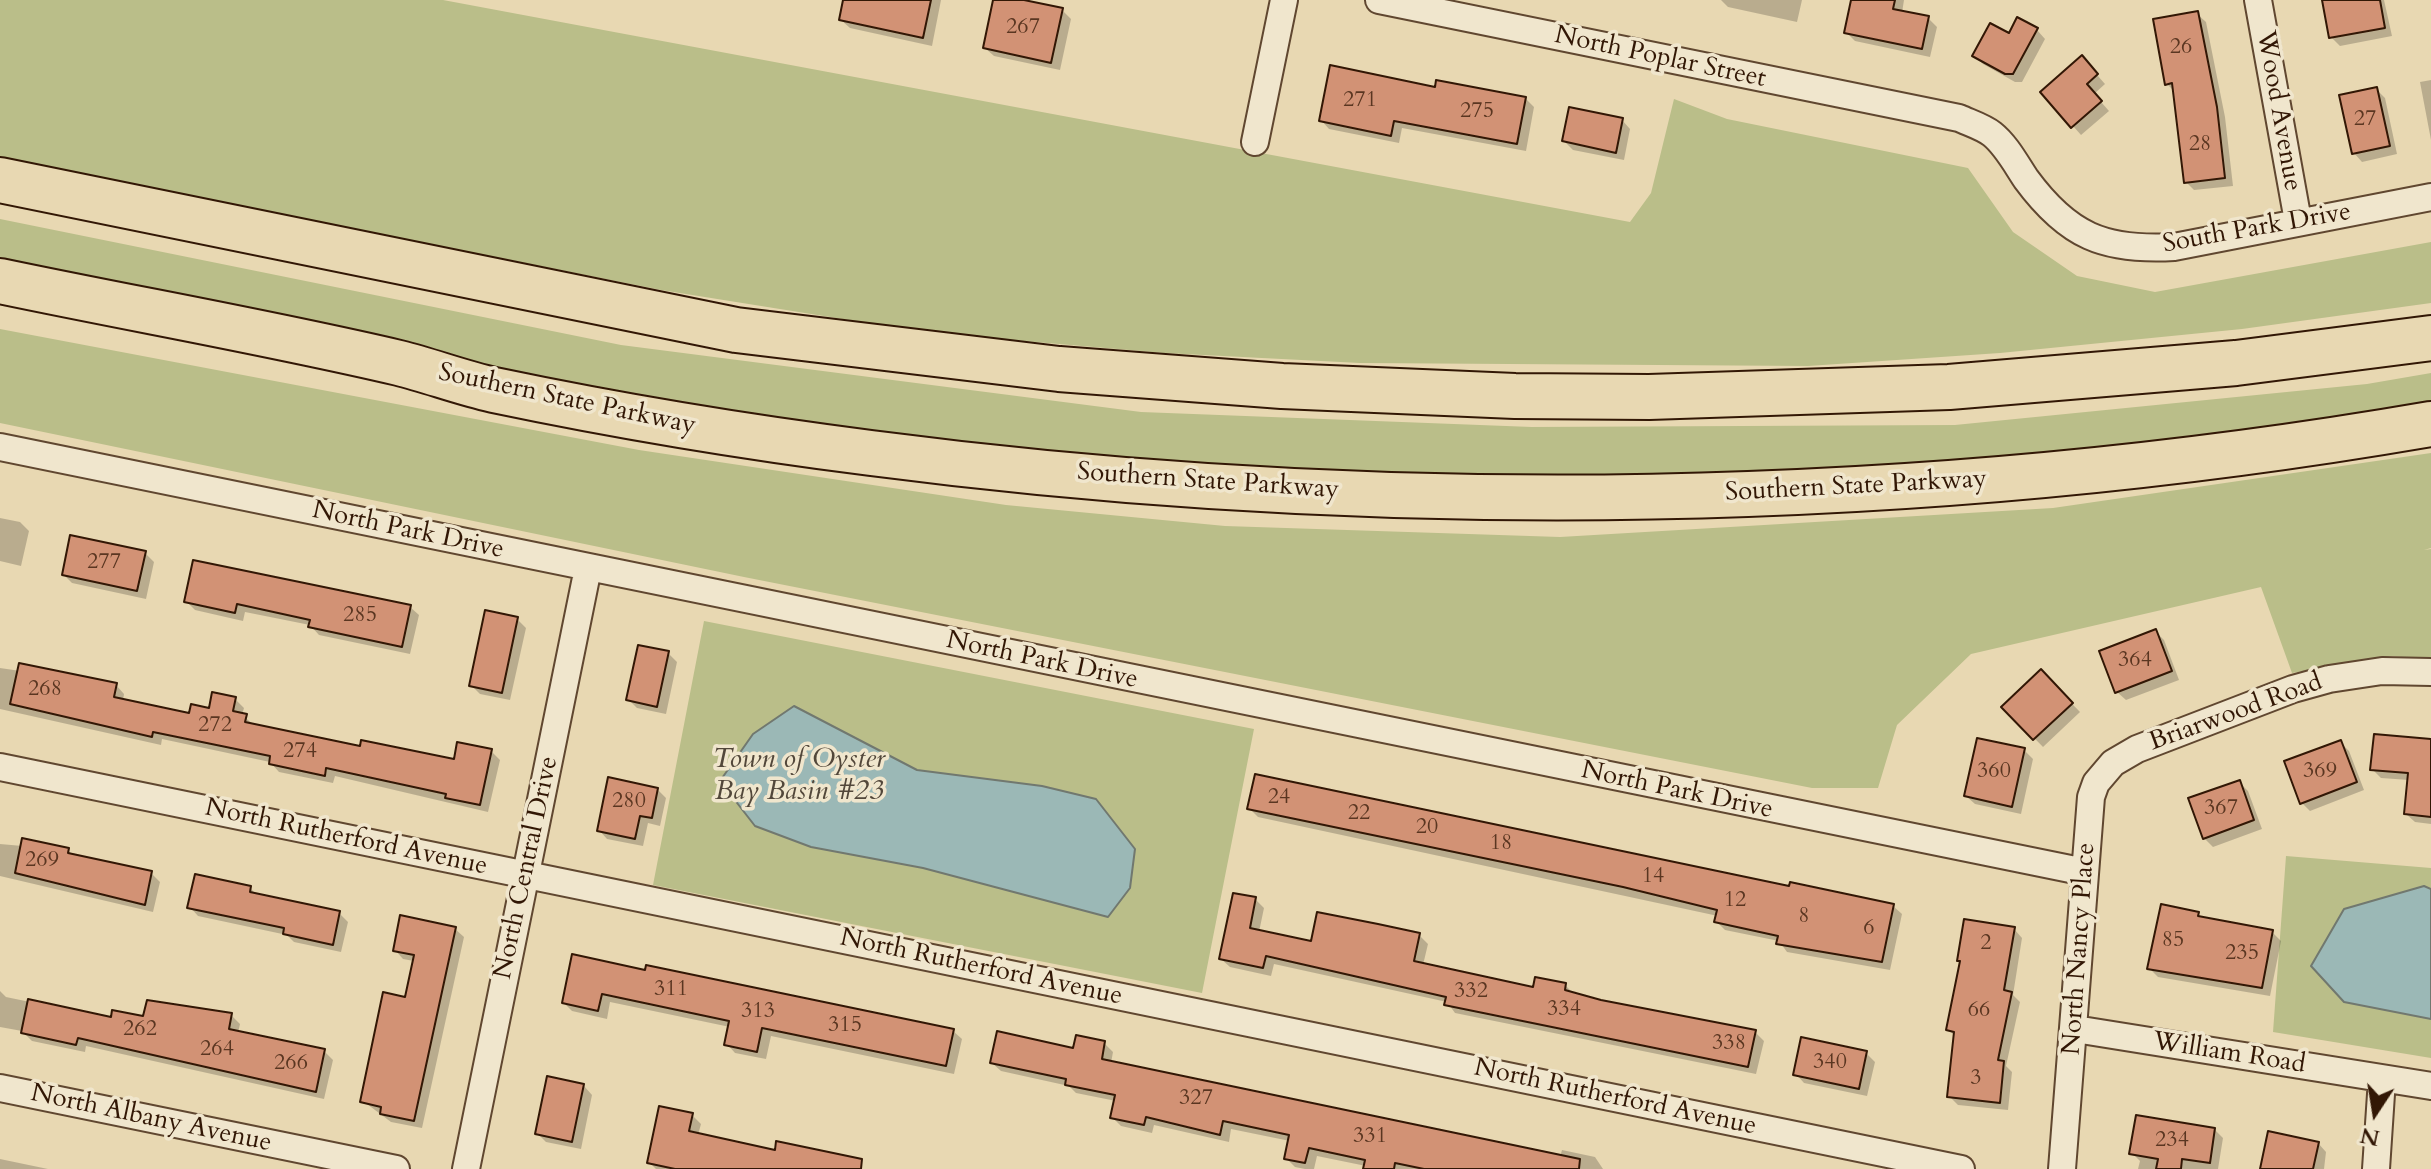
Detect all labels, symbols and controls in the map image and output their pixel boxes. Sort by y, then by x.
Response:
house number: 267 [1006,15,1040,41]
street label: North Poplar Street [1551,20,1769,96]
street label: Wood Avenue [2249,29,2307,193]
house number: 26 [2170,35,2192,61]
house number: 271 [1343,88,1377,114]
house number: 275 [1460,99,1494,125]
house number: 27 [2354,107,2376,133]
house number: 28 [2189,132,2211,158]
street label: South Park Drive [2160,197,2354,261]
street label: Southern State Parkway [436,357,698,443]
street label: Southern State Parkway [1076,457,1340,507]
street label: Southern State Parkway [1724,465,1988,509]
street label: North Park Drive [309,495,507,567]
house number: 277 [87,550,121,576]
house number: 285 [343,603,377,629]
street label: North Park Drive [943,625,1141,697]
house number: 364 [2118,648,2152,674]
street label: Briarwood Road [2145,667,2327,759]
house number: 268 [28,677,62,703]
house number: 272 [198,713,232,739]
house number: 274 [283,739,317,765]
water label: Town of Oyster Bay Basin #23 [713,744,885,810]
street label: North Central Drive [488,754,566,982]
street label: North Park Drive [1578,755,1776,827]
house number: 360 [1977,759,2011,785]
house number: 369 [2303,759,2337,785]
house number: 24 [1268,785,1290,811]
house number: 280 [612,789,646,815]
street label: North Rutherford Avenue [202,793,490,883]
house number: 367 [2204,796,2238,822]
house number: 22 [1348,801,1370,827]
house number: 20 [1416,815,1438,841]
house number: 18 [1490,831,1512,857]
street label: North Nancy Place [2057,842,2103,1056]
house number: 269 [25,848,59,874]
house number: 14 [1642,864,1664,890]
house number: 12 [1724,888,1746,914]
house number: 8 [1798,904,1810,930]
house number: 6 [1863,916,1875,942]
street label: North Rutherford Avenue [837,923,1125,1013]
house number: 85 [2162,928,2184,954]
house number: 2 [1980,931,1992,957]
house number: 235 [2225,941,2259,967]
house number: 311 [654,977,688,1003]
house number: 332 [1454,979,1488,1005]
house number: 334 [1547,997,1581,1023]
house number: 66 [1968,998,1990,1024]
house number: 313 [741,999,775,1025]
house number: 315 [828,1013,862,1039]
house number: 262 [123,1017,157,1043]
street label: William Road [2151,1027,2307,1081]
house number: 338 [1712,1031,1746,1057]
house number: 264 [200,1037,234,1063]
house number: 340 [1813,1050,1847,1076]
house number: 266 [274,1051,308,1077]
street label: North Rutherford Avenue [1471,1053,1759,1143]
house number: 3 [1970,1066,1982,1092]
north arrow [2335,1073,2415,1153]
street label: North Albany Avenue [28,1078,274,1160]
house number: 327 [1179,1086,1213,1112]
text: N [2358,1120,2382,1153]
house number: 331 [1353,1124,1387,1150]
house number: 234 [2155,1128,2189,1154]

